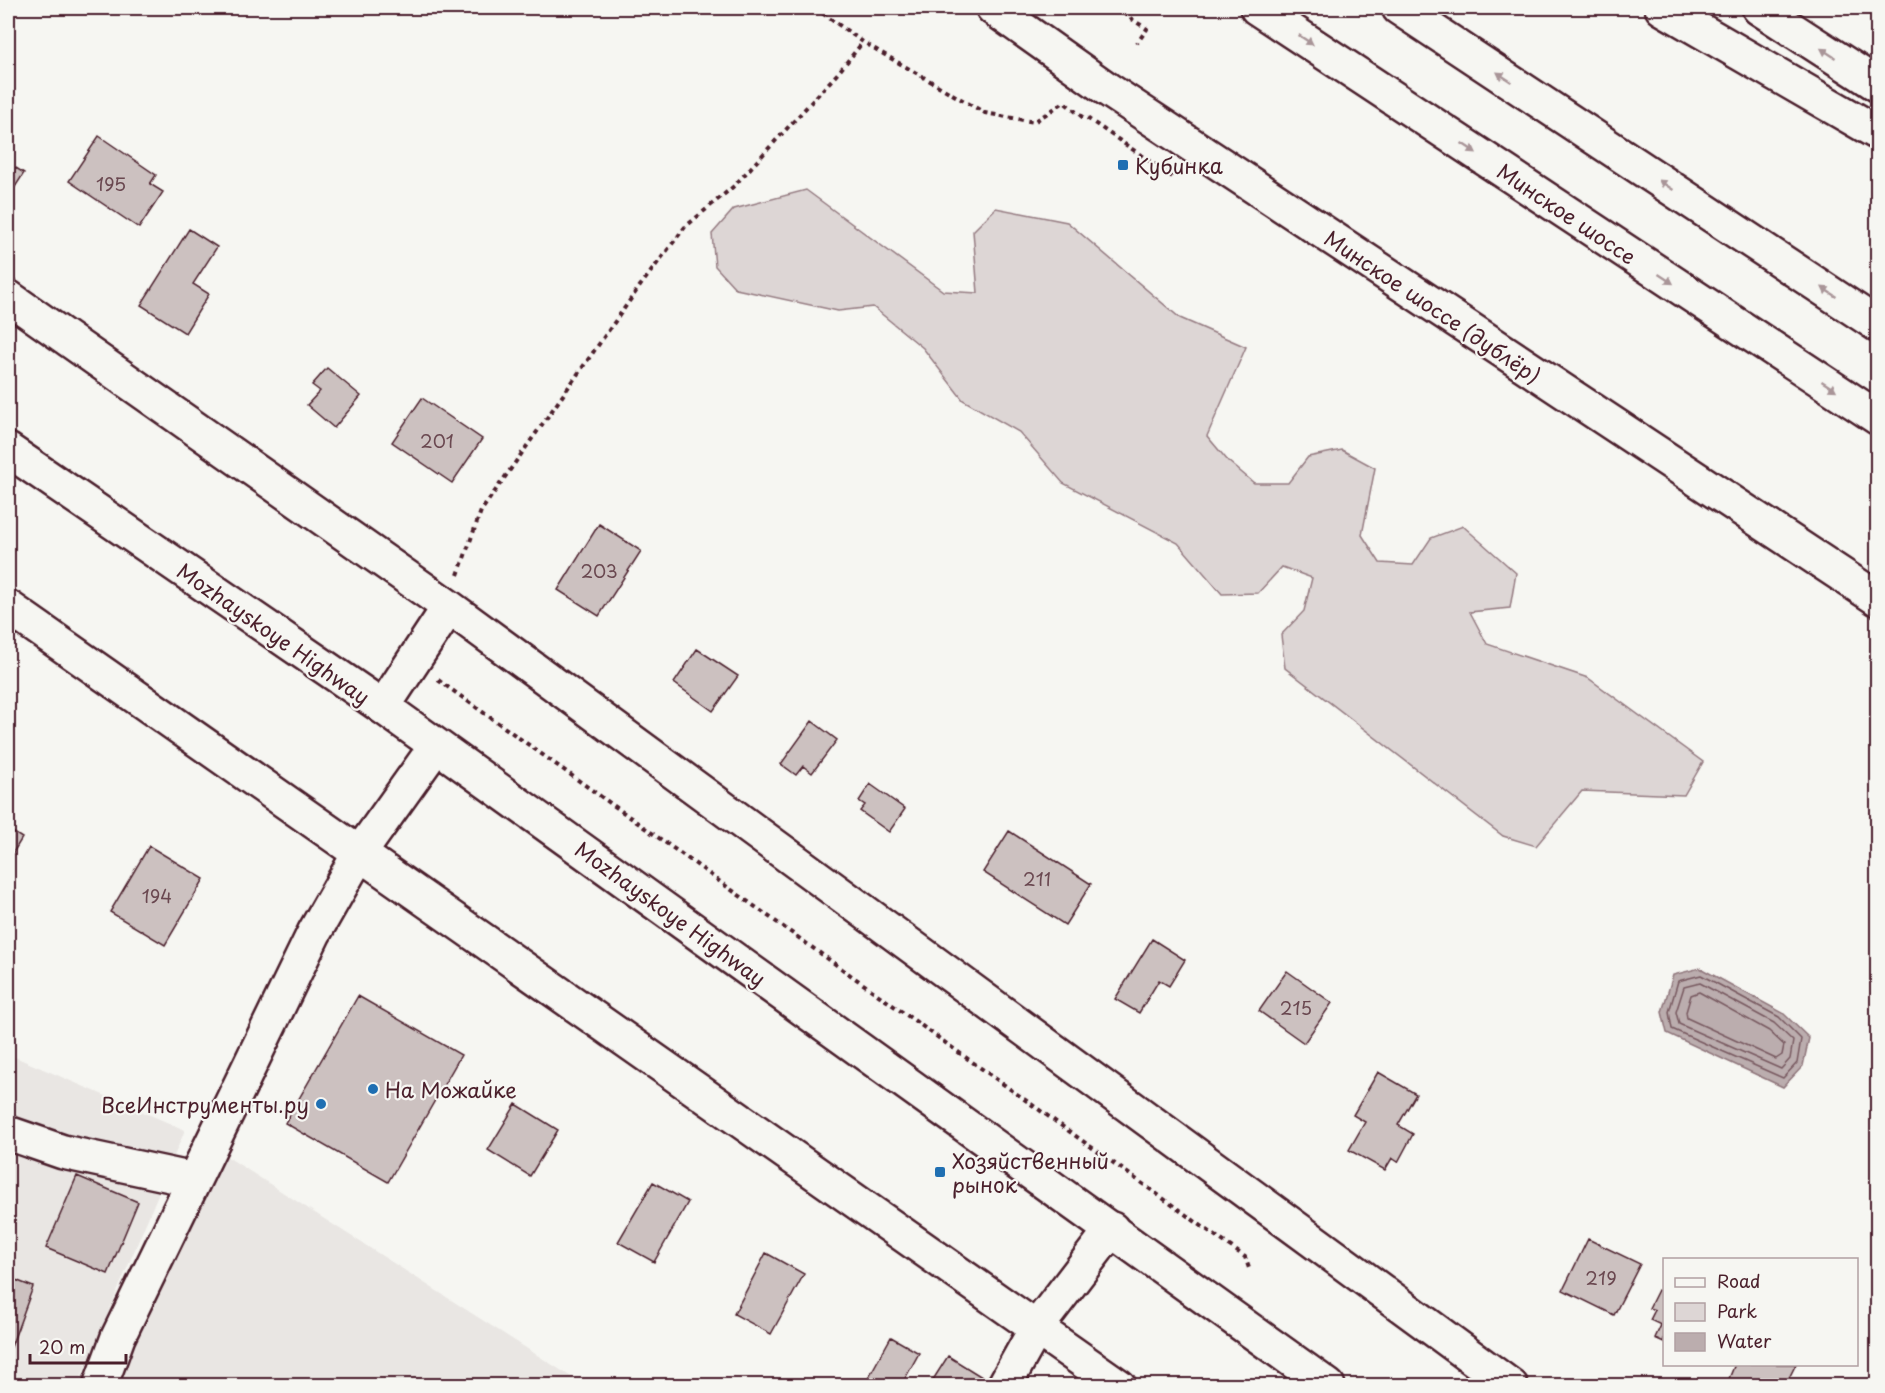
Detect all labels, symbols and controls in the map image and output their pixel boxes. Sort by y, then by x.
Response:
one-way arrow [1298,34,1314,45]
one-way arrow [1820,47,1837,58]
one-way arrow [1496,71,1512,83]
one-way arrow [1460,142,1477,153]
place label: Кубинка [1135,149,1223,181]
street label: Минское шоссе [1491,155,1643,271]
marker: Кубинка [1116,158,1130,172]
house number: 195 [96,170,126,197]
one-way arrow [1658,180,1674,191]
street label: Минское шоссе (дублёр) [1318,221,1548,391]
one-way arrow [1658,273,1674,284]
one-way arrow [1820,287,1837,298]
one-way arrow [1821,380,1837,391]
house number: 201 [420,427,454,454]
street label: Mozhayskoye Highway [171,554,377,712]
house number: 203 [580,557,618,584]
street label: Mozhayskoye Highway [569,833,773,993]
house number: 211 [1023,865,1051,892]
house number: 194 [142,882,172,909]
house number: 215 [1280,994,1312,1021]
place label: На Можайке [385,1073,517,1105]
marker: На Можайке [366,1082,380,1096]
place label: ВсеИнструменты.ру [101,1088,309,1120]
marker: ВсеИнструменты.ру [314,1097,328,1111]
place label: Хозяйственный рынок [952,1144,1109,1200]
marker: Хозяйственный рынок [933,1165,947,1179]
legend [1663,1258,1858,1366]
house number: 219 [1585,1264,1617,1291]
text: Road [1717,1267,1761,1294]
text: Park [1717,1297,1757,1324]
scale bar [30,1327,126,1365]
text: Water [1717,1327,1772,1354]
text: 20 m [39,1333,85,1360]

